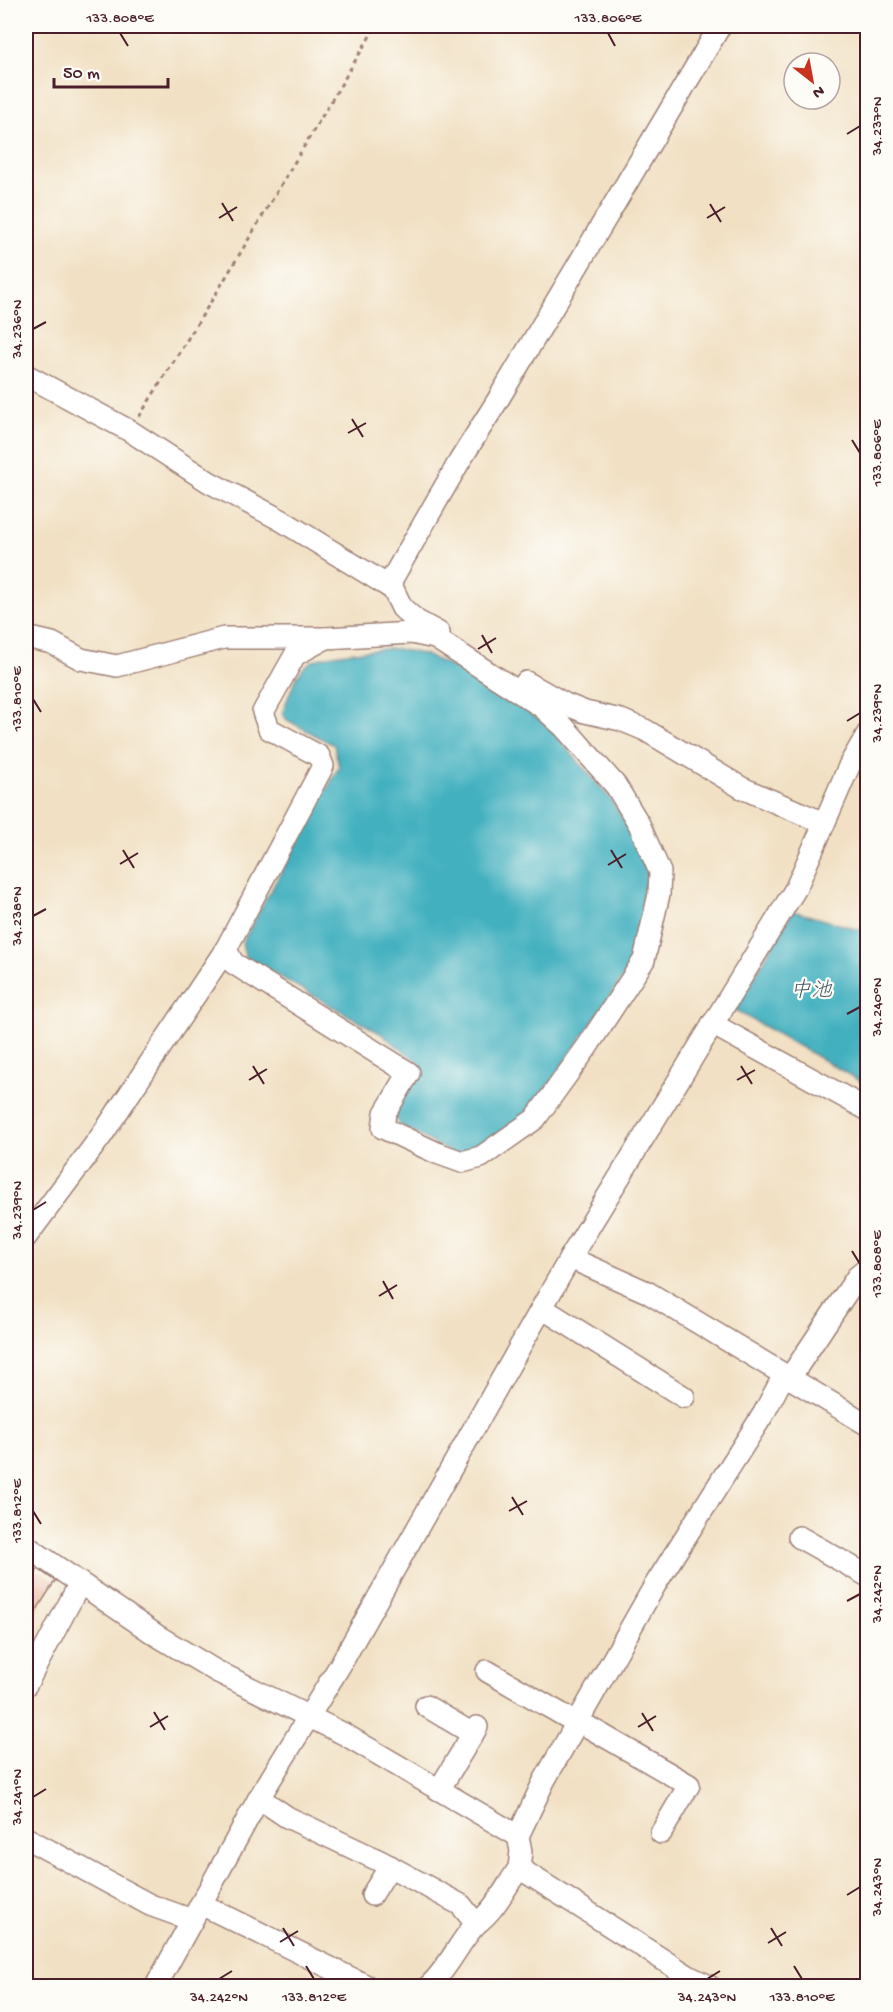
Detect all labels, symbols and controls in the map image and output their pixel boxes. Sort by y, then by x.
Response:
text: 133.808°E [85,10,154,28]
text: 133.806°E [574,10,642,28]
scale bar [54,51,168,89]
north arrow [782,51,842,111]
text: 50 m [63,64,100,85]
text: N [808,80,827,102]
text: 34.237°N [869,96,887,157]
text: 34.236°N [9,299,27,359]
text: 133.806°E [869,419,887,487]
text: 133.810°E [9,666,27,733]
text: 34.239°N [869,683,887,743]
text: 34.238°N [9,886,27,947]
text: 34.240°N [869,977,887,1038]
water label: 中池 [790,978,833,1005]
text: 34.239°N [9,1180,27,1240]
text: 133.808°E [869,1230,887,1299]
text: 133.812°E [9,1478,27,1544]
text: 34.242°N [869,1565,887,1624]
text: 34.241°N [9,1768,27,1826]
text: 34.243°N [869,1858,887,1917]
text: 34.242°N [189,1989,248,2007]
text: 133.812°E [281,1989,347,2007]
text: 34.243°N [677,1989,736,2007]
text: 133.810°E [768,1989,835,2007]

